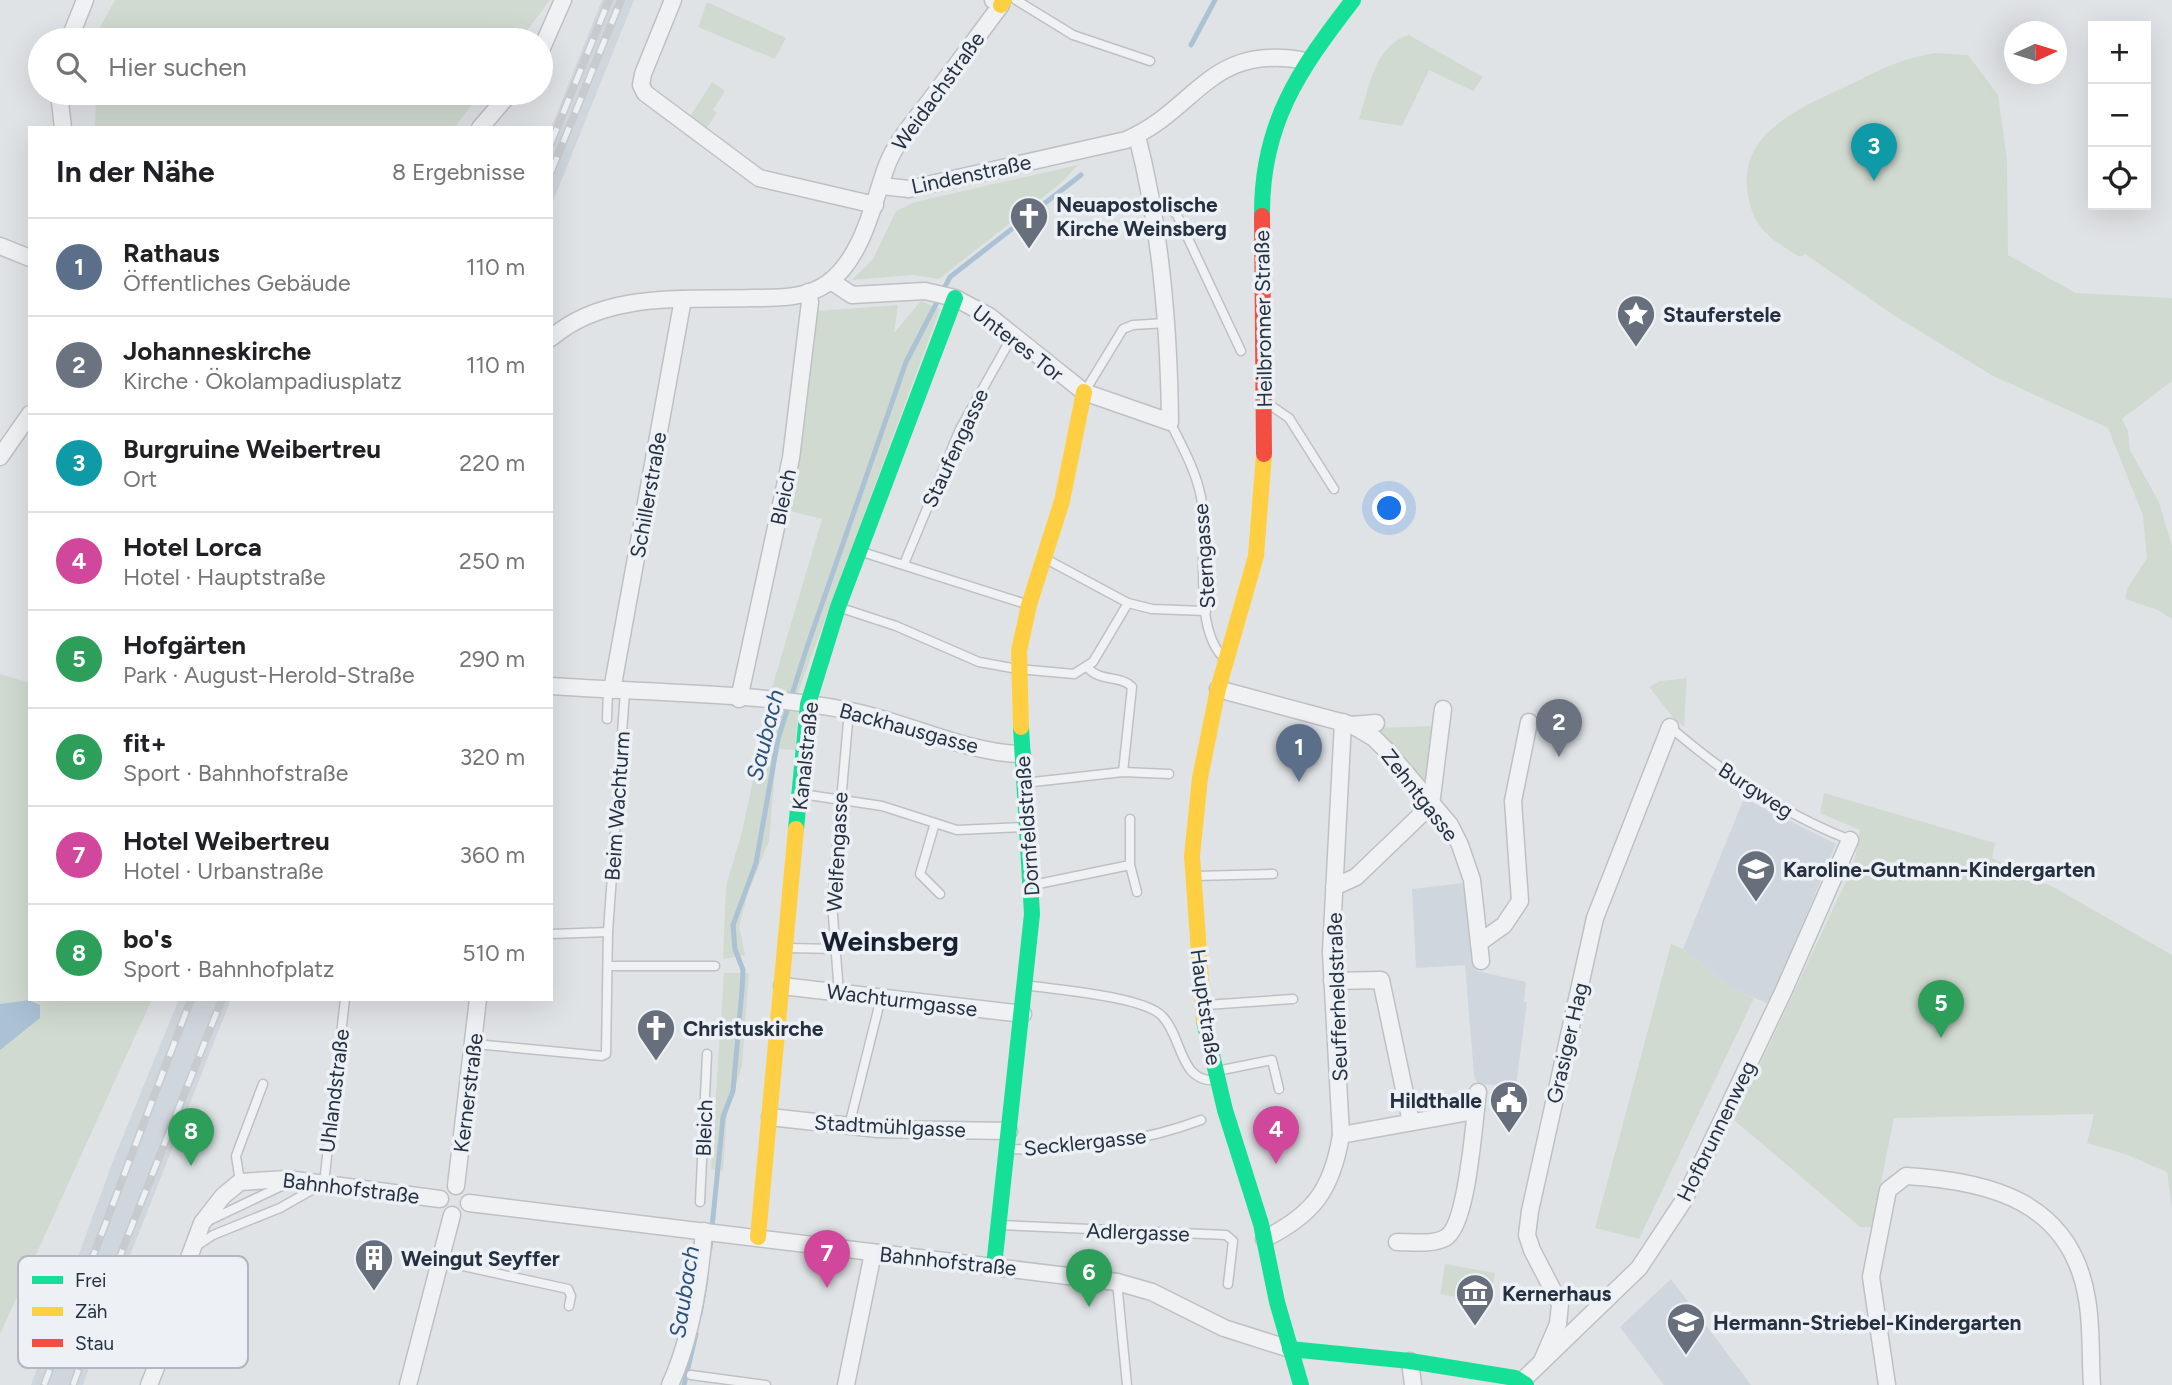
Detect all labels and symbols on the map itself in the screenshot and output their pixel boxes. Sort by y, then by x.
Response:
north arrow [2004,21,2067,84]
street label: Weidachstraße [887,27,989,155]
pin: 3 [1851,123,1897,181]
street label: Lindenstraße [909,149,1033,199]
place label: Neuapostolische Kirche Weinsberg [1056,192,1227,241]
church icon: Neuapostolische Kirche Weinsberg [1008,195,1050,250]
street label: Heilbronner Straße [1249,230,1277,408]
place icon: Stauferstele [1615,293,1657,348]
street label: Unteres Tor [967,300,1069,386]
place label: Stauferstele [1663,302,1782,327]
street label: Staufengasse [917,385,993,511]
street label: Schillerstraße [625,430,671,560]
street label: Bleich [765,467,801,527]
your location [1372,491,1406,525]
street label: Sterngasse [1188,503,1220,609]
water label: Saubach [740,686,790,783]
street label: Backhausgasse [837,697,981,759]
pin: 2 [1536,699,1582,757]
street label: Kanalstraße [787,700,823,812]
pin: 1 [1276,724,1322,782]
street label: Beim Wachturm [599,730,635,882]
street label: Zehntgasse [1376,744,1464,846]
street label: Dornfeldstraße [1010,755,1044,897]
street label: Burgweg [1714,757,1798,823]
street label: Welfengasse [821,791,853,913]
school or university icon: Karoline-Gutmann-Kindergarten [1735,848,1777,903]
place label: Karoline-Gutmann-Kindergarten [1783,857,2096,882]
street label: Seufferheldstraße [1322,912,1352,1082]
district label: Weinsberg [821,924,959,958]
street label: Hauptstraße [1185,947,1227,1067]
street label: Wachturmgasse [825,978,979,1022]
street label: Grasiger Hag [1541,980,1593,1106]
pin: 5 [1918,980,1964,1038]
church icon: Christuskirche [635,1007,677,1062]
place label: Christuskirche [683,1016,824,1041]
street label: Uhlandstraße [314,1028,354,1154]
street label: Kernerstraße [448,1032,488,1154]
street label: Hofbrunnenweg [1671,1057,1761,1205]
public building icon: Hildthalle [1488,1079,1530,1134]
place label: Hildthalle [1390,1088,1482,1113]
street label: Bleich [691,1099,717,1157]
pin: 4 [1253,1106,1299,1164]
pin: 8 [168,1108,214,1166]
street label: Stadtmühlgasse [814,1110,966,1142]
street label: Secklergasse [1022,1123,1148,1161]
street label: Bahnhofstraße [281,1167,421,1209]
street label: Adlergasse [1086,1218,1190,1246]
pin: 7 [804,1230,850,1288]
building icon: Weingut Seyffer [353,1237,395,1292]
street label: Bahnhofstraße [878,1241,1018,1281]
water label: Saubach [663,1244,705,1340]
place label: Weingut Seyffer [401,1246,560,1271]
pin: 6 [1066,1249,1112,1307]
legend [18,1256,248,1368]
text: Frei [75,1269,106,1292]
museum icon: Kernerhaus [1454,1272,1496,1327]
place label: Kernerhaus [1502,1281,1612,1306]
text: Zäh [75,1300,107,1323]
school or university icon: Hermann-Striebel-Kindergarten [1665,1301,1707,1356]
place label: Hermann-Striebel-Kindergarten [1713,1310,2022,1335]
text: Stau [75,1332,114,1355]

